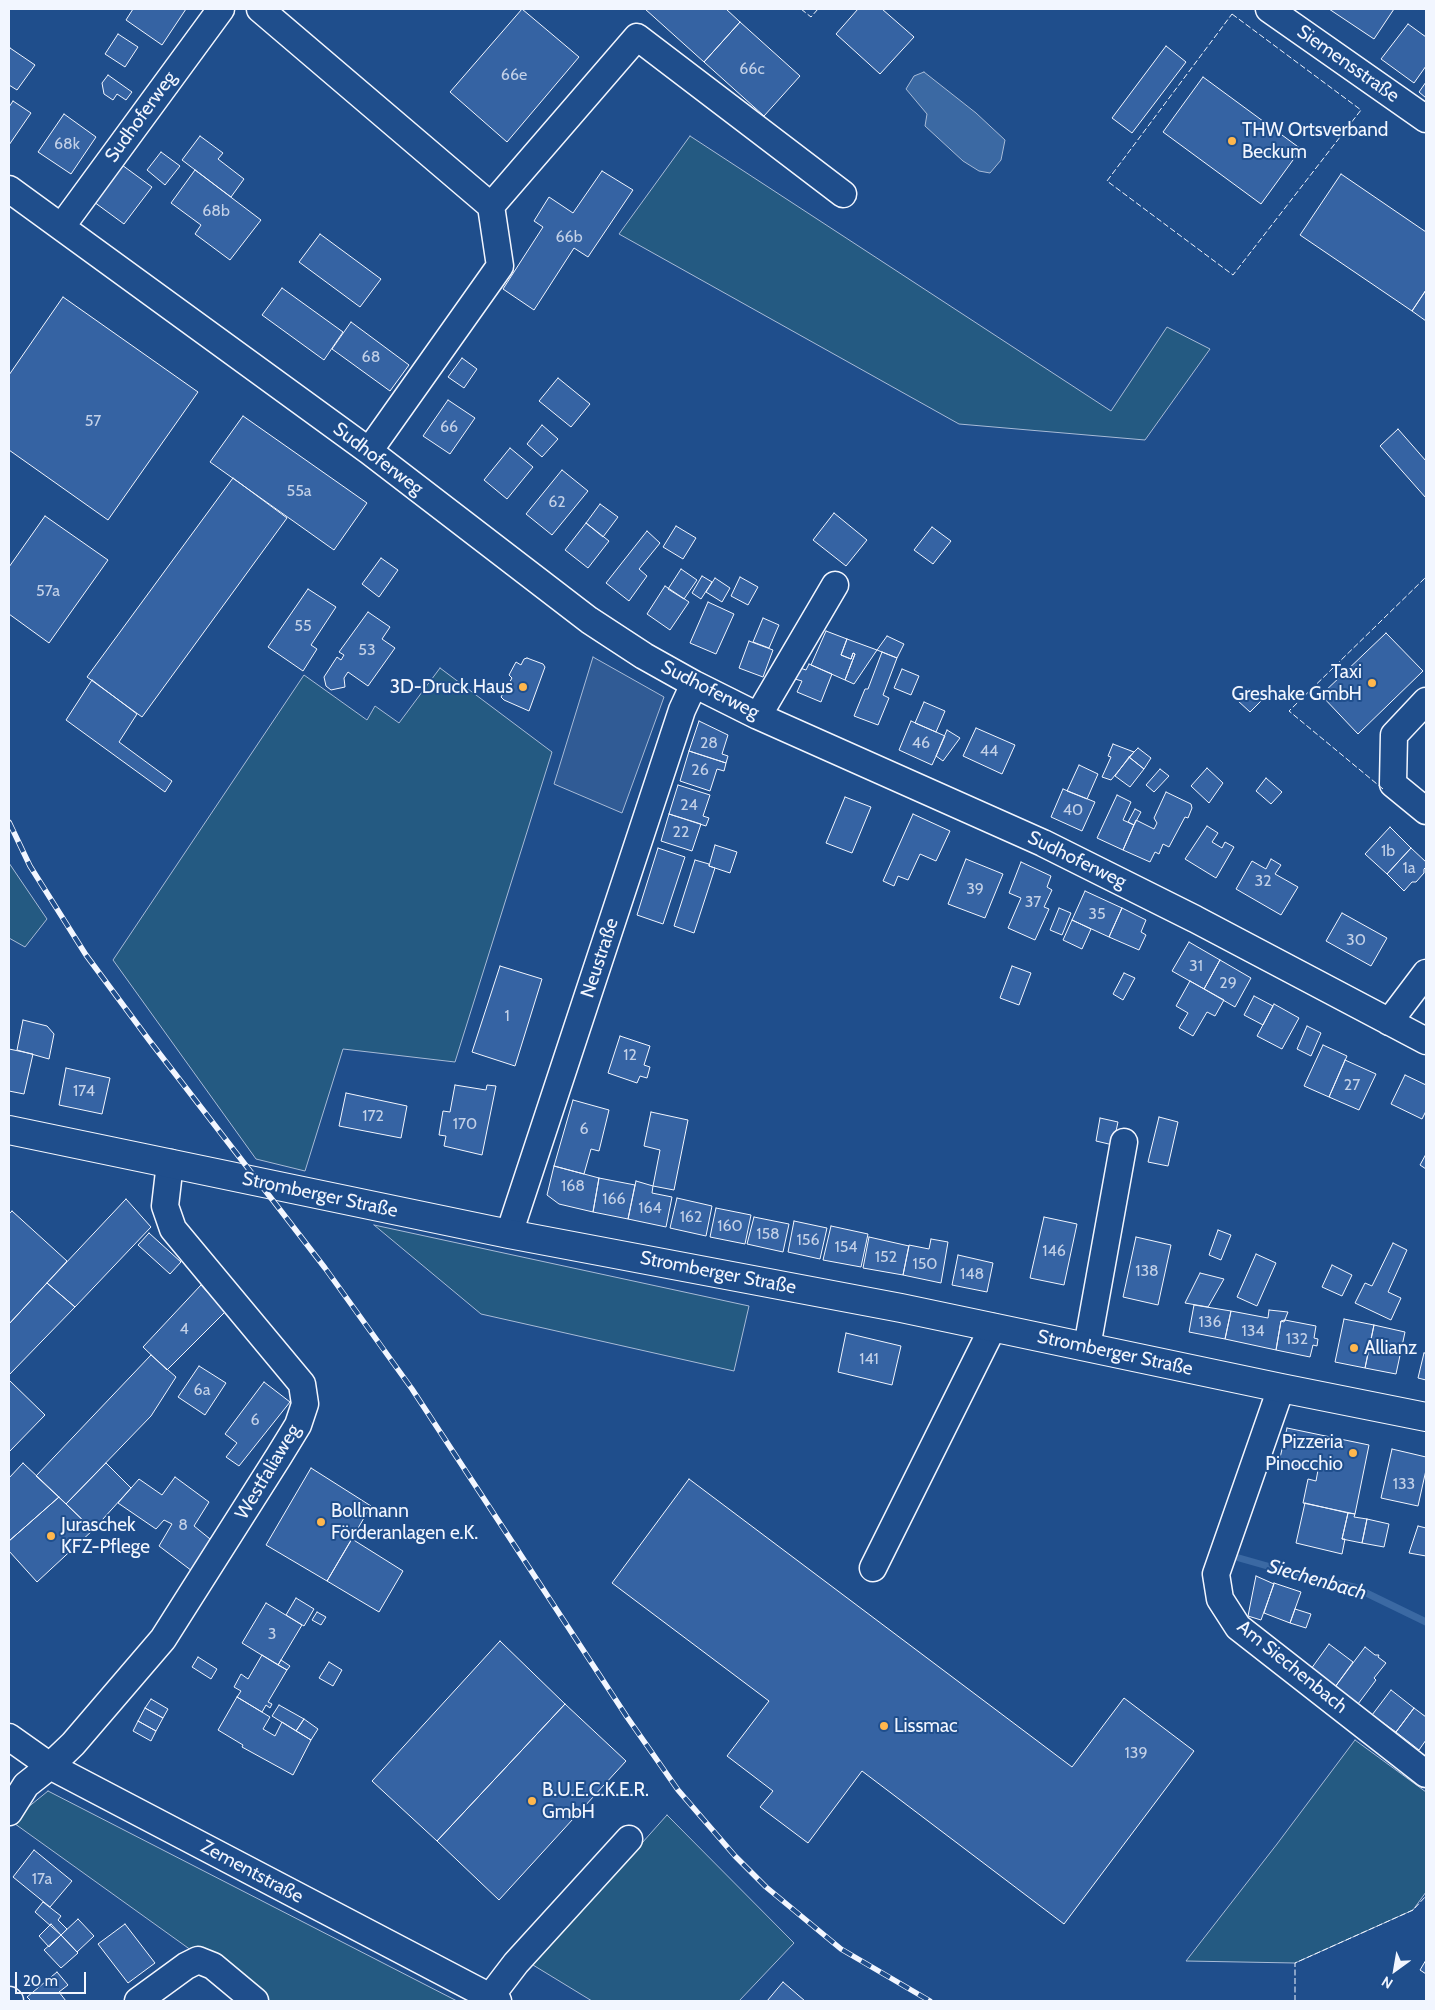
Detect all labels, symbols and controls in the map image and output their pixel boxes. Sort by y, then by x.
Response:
street label: Siemensstraße [1293,20,1403,108]
house number: 66c [739,59,765,79]
house number: 66e [501,65,527,85]
street label: Sudhoferweg [100,67,182,167]
place label: THW Ortsverband Beckum [1242,119,1388,163]
house number: 68k [54,134,80,154]
marker: THW Ortsverband Beckum [1226,135,1238,147]
house number: 68b [202,201,230,221]
house number: 66b [555,227,583,247]
house number: 68 [362,347,380,367]
house number: 57 [85,411,101,431]
house number: 66 [440,417,458,437]
street label: Sudhoferweg [328,418,428,500]
house number: 55a [287,481,311,501]
house number: 62 [548,492,566,512]
house number: 57a [36,581,60,601]
house number: 55 [294,616,312,636]
house number: 53 [358,640,376,660]
street label: Sudhoferweg [657,656,763,724]
place label: Taxi Greshake GmbH [1232,661,1362,705]
place label: 3D-Druck Haus [390,676,513,698]
marker: Taxi Greshake GmbH [1366,677,1378,689]
marker: 3D-Druck Haus [517,681,529,693]
house number: 28 [700,733,718,753]
house number: 46 [912,733,930,753]
house number: 44 [980,741,998,761]
house number: 26 [691,760,709,780]
house number: 24 [680,795,698,815]
house number: 40 [1063,800,1083,820]
house number: 22 [673,822,689,842]
street label: Sudhoferweg [1024,826,1130,894]
house number: 1b [1381,841,1395,861]
house number: 1a [1403,858,1415,878]
house number: 32 [1254,871,1272,891]
house number: 39 [966,879,984,899]
house number: 37 [1025,892,1041,912]
house number: 35 [1088,904,1106,924]
street label: Neustraße [576,915,624,1001]
house number: 30 [1346,930,1366,950]
house number: 31 [1189,956,1203,976]
house number: 29 [1219,973,1237,993]
house number: 1 [504,1006,510,1026]
house number: 12 [623,1045,637,1065]
house number: 27 [1344,1075,1360,1095]
house number: 174 [73,1081,95,1101]
house number: 172 [362,1106,384,1126]
house number: 170 [453,1114,477,1134]
house number: 6 [579,1119,589,1139]
street label: Stromberger Straße [240,1167,400,1223]
house number: 168 [561,1176,585,1196]
house number: 166 [602,1189,626,1209]
house number: 164 [638,1198,662,1218]
house number: 162 [680,1207,702,1227]
house number: 160 [717,1216,743,1236]
house number: 158 [756,1224,780,1244]
house number: 156 [797,1230,819,1250]
house number: 154 [834,1237,858,1257]
house number: 146 [1042,1241,1066,1261]
street label: Stromberger Straße [638,1247,798,1299]
house number: 152 [875,1247,897,1267]
house number: 150 [912,1254,938,1274]
house number: 138 [1135,1261,1159,1281]
house number: 148 [960,1264,984,1284]
house number: 136 [1199,1312,1221,1332]
house number: 4 [179,1319,189,1339]
house number: 134 [1241,1321,1265,1341]
street label: Stromberger Straße [1035,1325,1195,1381]
house number: 132 [1286,1329,1308,1349]
place label: Allianz [1364,1337,1417,1359]
marker: Allianz [1348,1342,1360,1354]
house number: 141 [859,1349,879,1369]
house number: 6a [194,1380,210,1400]
house number: 6 [250,1410,260,1430]
street label: Westfaliaweg [231,1420,305,1524]
place label: Pizzeria Pinocchio [1265,1431,1343,1475]
marker: Pizzeria Pinocchio [1347,1447,1359,1459]
house number: 133 [1393,1474,1415,1494]
place label: Bollmann Förderanlagen e.K. [331,1500,478,1544]
place label: Juraschek KFZ-Pflege [61,1514,150,1558]
house number: 8 [178,1515,188,1535]
marker: Bollmann Förderanlagen e.K. [315,1516,327,1528]
marker: Juraschek KFZ-Pflege [45,1530,57,1542]
water label: Siechenbach [1265,1554,1369,1606]
street label: Am Siechenbach [1232,1616,1352,1718]
house number: 3 [268,1624,276,1644]
place label: Lissmac [894,1715,958,1737]
marker: Lissmac [878,1720,890,1732]
house number: 139 [1125,1743,1147,1763]
place label: B.U.E.C.K.E.R. GmbH [542,1779,649,1823]
marker: B.U.E.C.K.E.R. GmbH [526,1795,538,1807]
street label: Zementstraße [197,1835,307,1909]
house number: 17a [32,1869,52,1889]
north arrow [1370,1945,1420,1995]
scale bar [18,1962,89,1994]
text: 20 m [23,1972,58,1990]
text: N [1378,1972,1396,1993]

